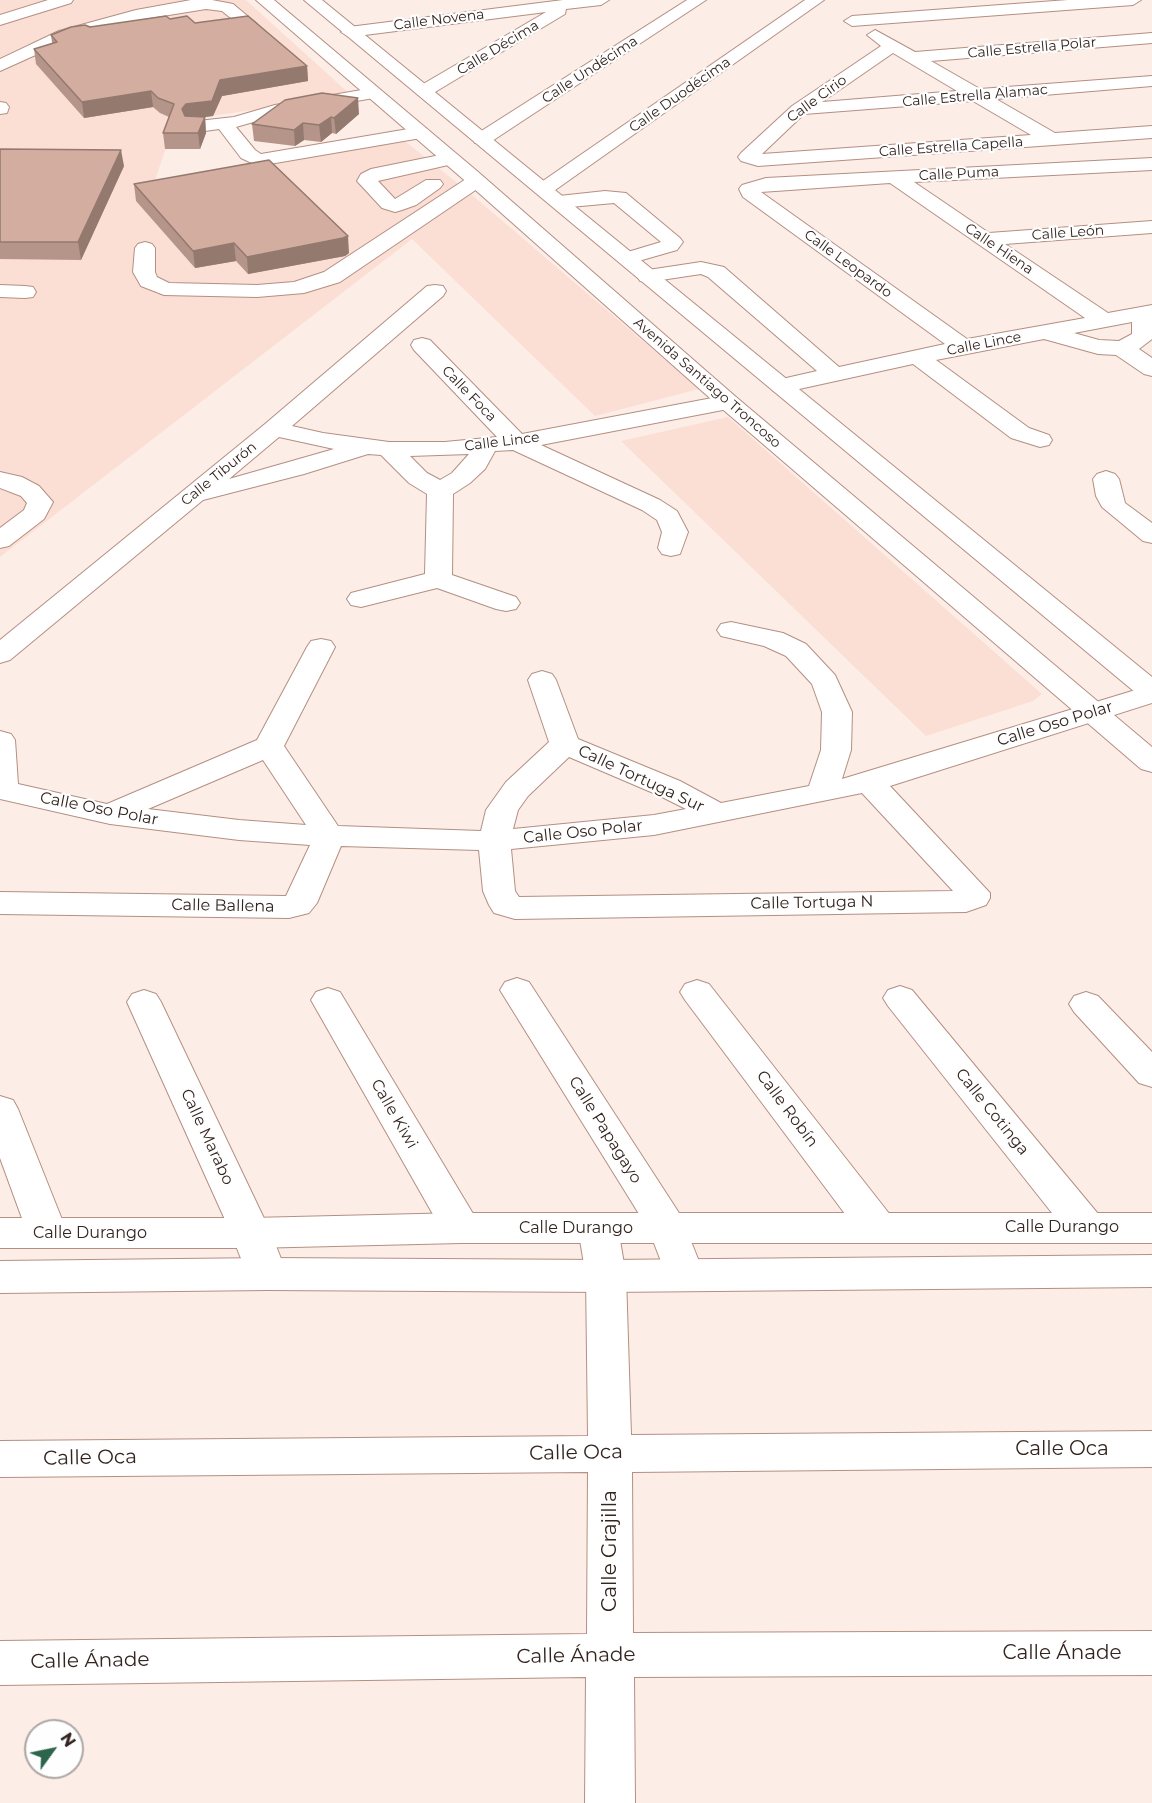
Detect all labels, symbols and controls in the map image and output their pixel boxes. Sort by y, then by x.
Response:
street label: Calle Novena [393,6,485,34]
street label: Calle Décima [454,17,542,79]
street label: Calle Undécima [539,33,641,107]
street label: Calle Estrella Polar [967,34,1097,62]
street label: Calle Duodécima [626,54,734,136]
street label: Calle Cirio [784,72,850,126]
street label: Calle Estrella Alamac [902,81,1048,111]
street label: Calle Estrella Capella [878,134,1024,160]
street label: Calle Puma [918,164,1000,184]
street label: Calle Hiena [962,220,1036,278]
street label: Calle León [1031,222,1105,244]
street label: Calle Leopardo [801,226,895,302]
street label: Avenida Santiago Troncoso [630,314,784,452]
street label: Calle Lince [945,329,1023,359]
street label: Calle Foca [438,363,500,425]
street label: Calle Lince [464,429,540,455]
street label: Calle Tiburón [178,438,260,510]
street label: Calle Oso Polar [995,697,1115,751]
street label: Calle Tortuga Sur [575,741,707,817]
street label: Calle Oso Polar [38,788,160,830]
street label: Calle Oso Polar [522,816,644,848]
street label: Calle Tortuga N [750,892,874,914]
street label: Calle Ballena [171,896,275,916]
street label: Calle Cotinga [951,1065,1033,1159]
street label: Calle Robín [752,1067,822,1151]
street label: Calle Papagayo [564,1073,646,1187]
street label: Calle Kiwi [366,1076,422,1152]
street label: Calle Marabo [176,1086,238,1188]
street label: Calle Durango [1005,1217,1119,1237]
street label: Calle Durango [519,1218,633,1238]
street label: Calle Durango [33,1223,147,1243]
street label: Calle Oca [1015,1437,1109,1461]
street label: Calle Oca [529,1440,623,1466]
street label: Calle Oca [43,1445,137,1471]
street label: Calle Grajilla [598,1490,622,1612]
street label: Calle Ánade [1002,1641,1122,1665]
street label: Calle Ánade [516,1643,636,1669]
street label: Calle Ánade [30,1648,150,1674]
north arrow [24,1719,84,1779]
text: N [56,1729,79,1751]

